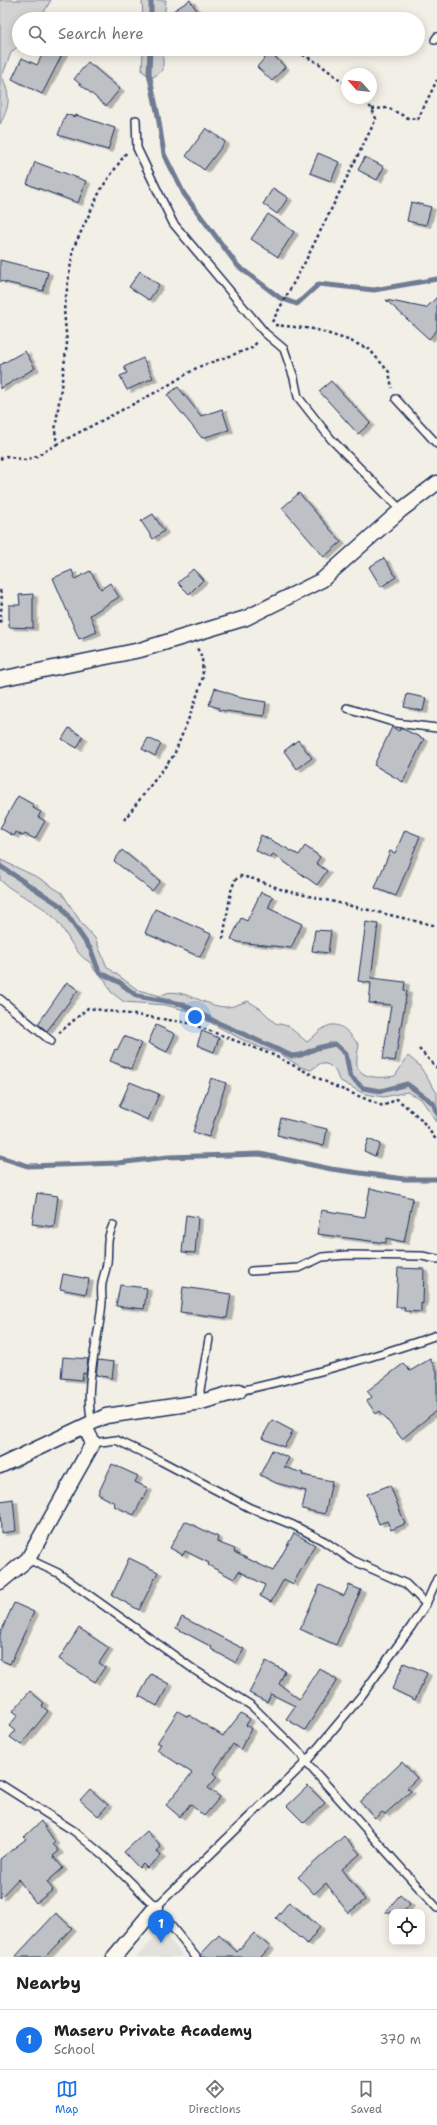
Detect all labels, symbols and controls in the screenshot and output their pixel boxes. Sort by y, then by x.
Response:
search box [12,12,425,56]
icon: search [26,23,48,45]
text: Search here [58,24,144,44]
north arrow [341,68,377,104]
your location [185,1007,205,1027]
map controls [389,1909,425,1945]
button: locate [389,1909,425,1945]
pin: 1 [148,1910,174,1943]
text: Nearby [16,1972,81,1994]
text: Maseru Private Academy [54,2021,252,2041]
text: 1 [26,2031,32,2048]
text: 370 m [379,2031,421,2048]
text: School [54,2041,95,2058]
tab: Map [55,2078,79,2117]
tab: Directions [188,2078,241,2117]
tab: Saved [351,2078,382,2117]

